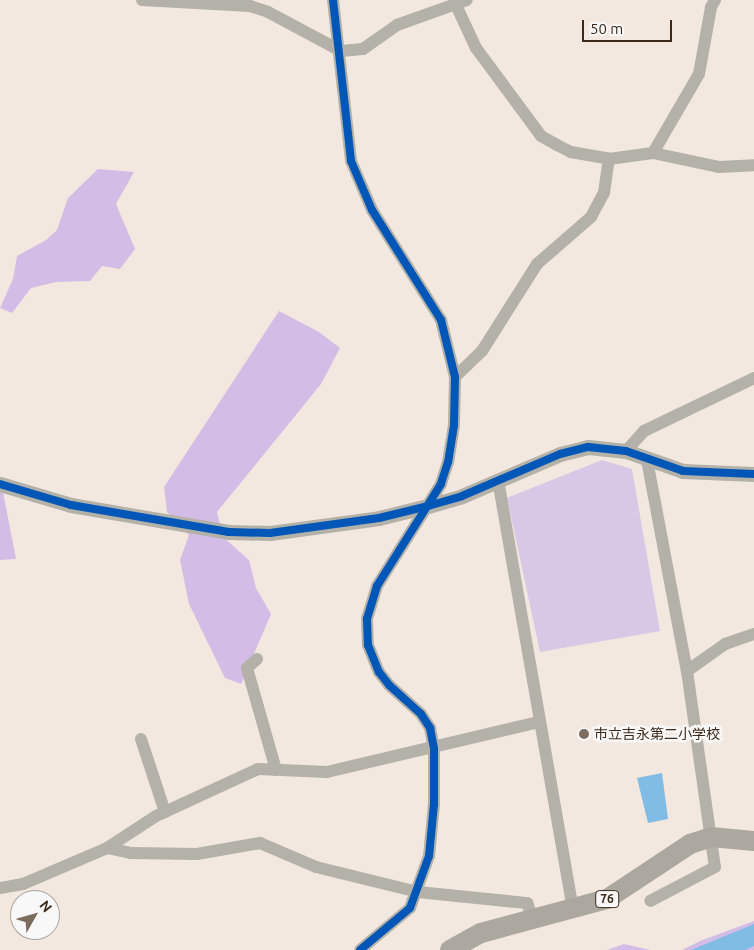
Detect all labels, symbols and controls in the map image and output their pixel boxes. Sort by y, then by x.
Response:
scale bar [584,10,674,42]
text: 50 m [590,20,623,37]
place label: 市立吉永第二小学校 [594,726,720,742]
marker: 市立吉永第二小学校 [578,728,590,740]
north arrow [10,890,60,940]
road number: 76 [594,890,620,909]
text: N [37,897,56,915]

